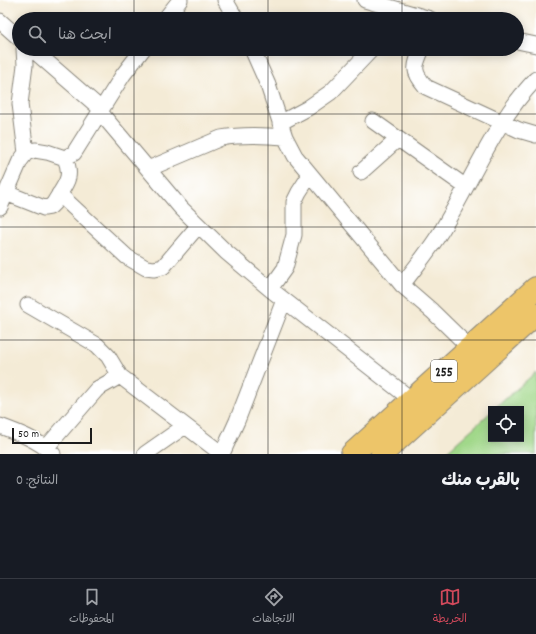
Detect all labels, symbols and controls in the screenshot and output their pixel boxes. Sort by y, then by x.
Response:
search box [12,12,524,56]
icon: search [26,23,48,45]
text: ابحث هنا [58,25,112,47]
road number: 255 [431,360,457,382]
map controls [488,406,524,442]
button: locate [488,406,524,442]
scale bar [12,426,92,445]
text: 50 m [18,427,39,443]
text: بالقرب منك [442,470,520,494]
text: النتائج: 0 [16,472,58,491]
tab: المحفوظات [69,586,114,628]
tab: الاتجاهات [252,586,295,628]
tab: الخريطة [433,586,467,628]

